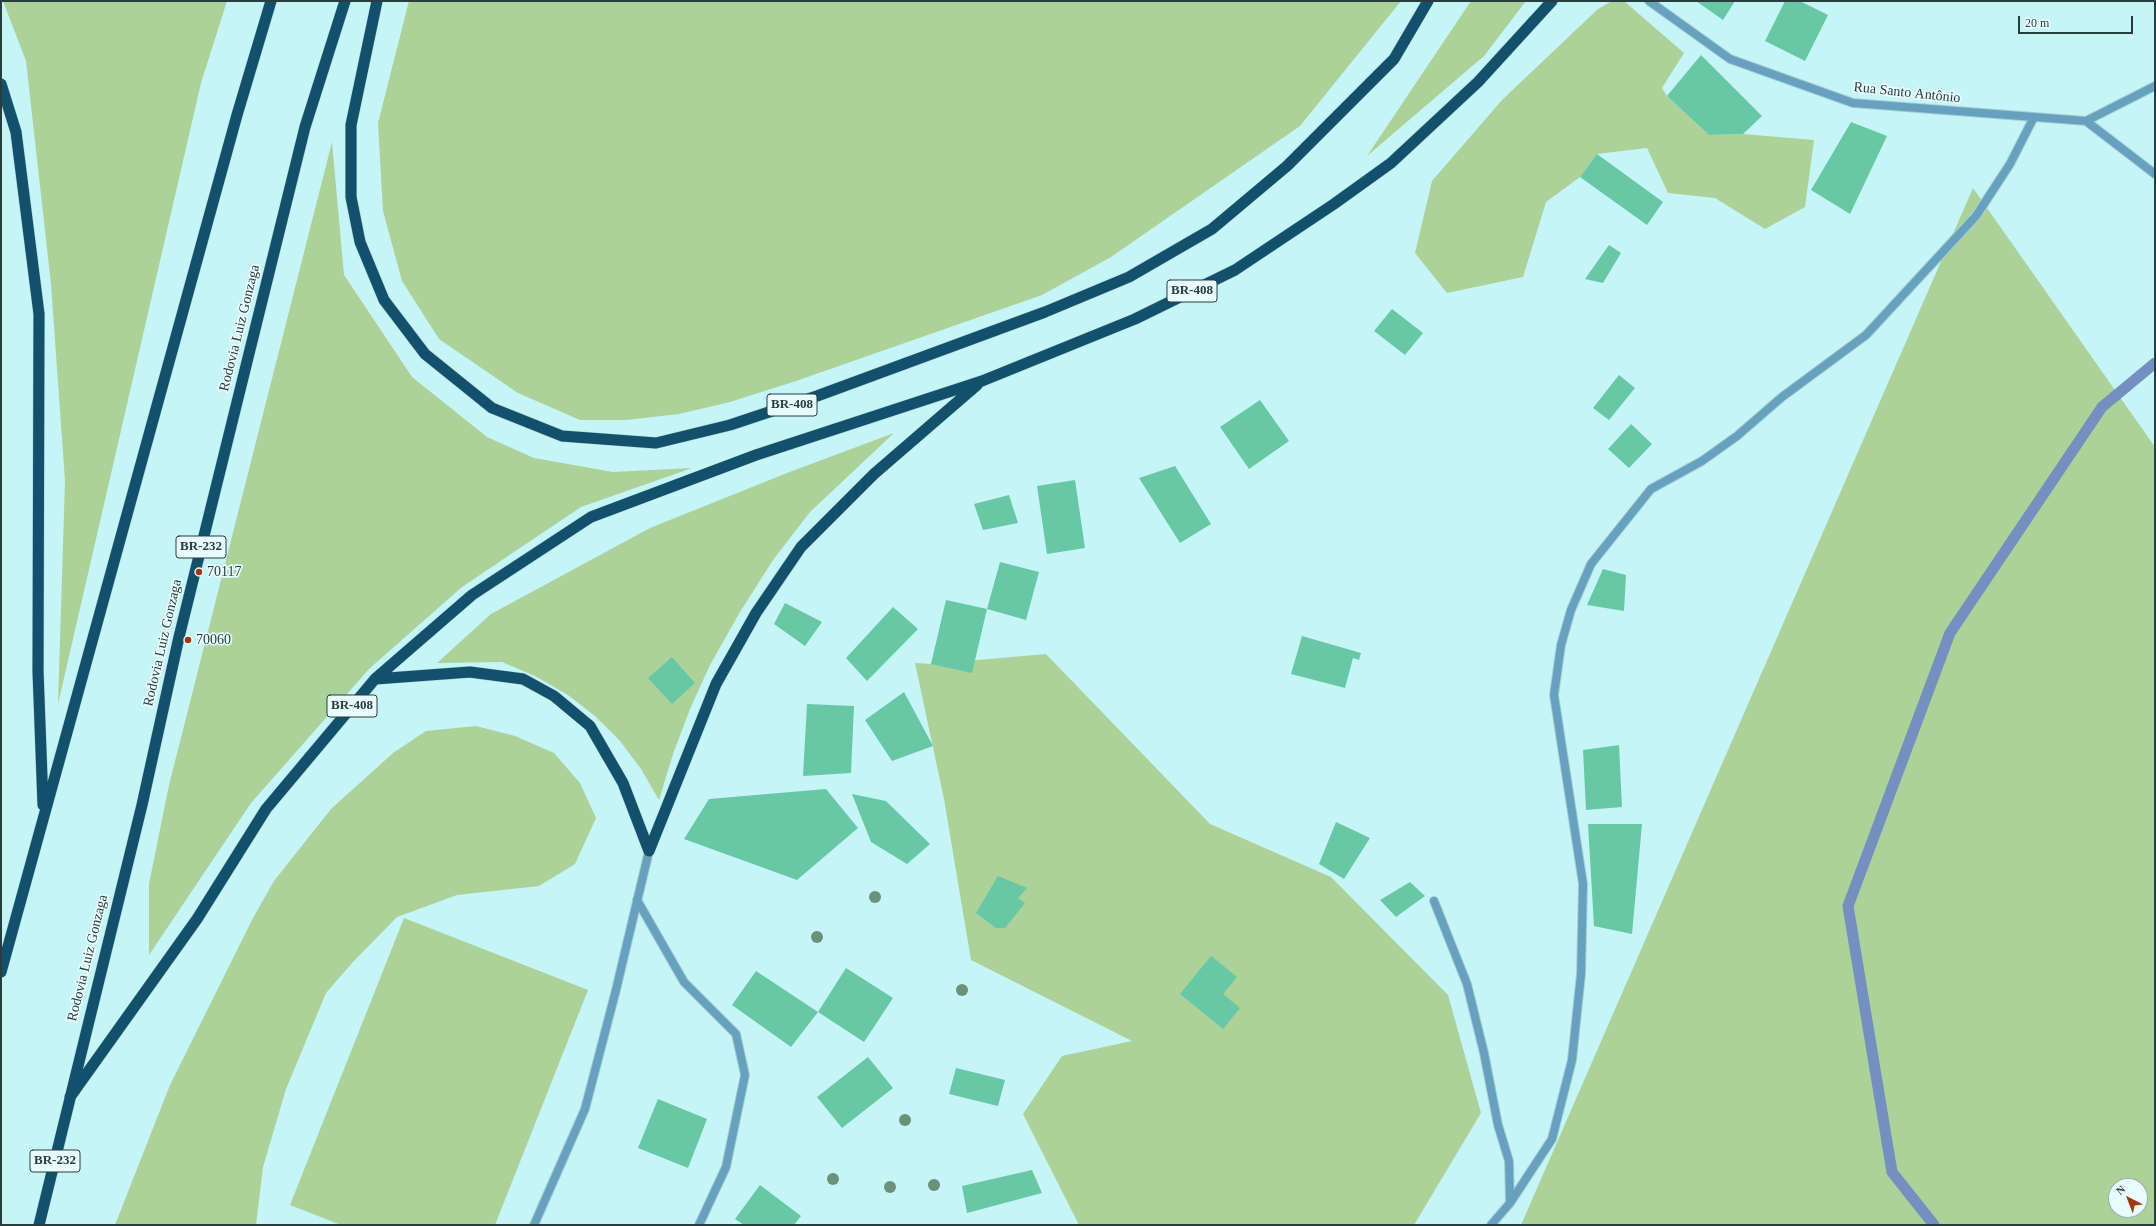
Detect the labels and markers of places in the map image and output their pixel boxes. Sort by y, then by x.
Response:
place label: 70117 [207,564,241,580]
marker: 70117 [194,567,204,577]
place label: 70060 [196,632,231,648]
marker: 70060 [183,635,193,645]

